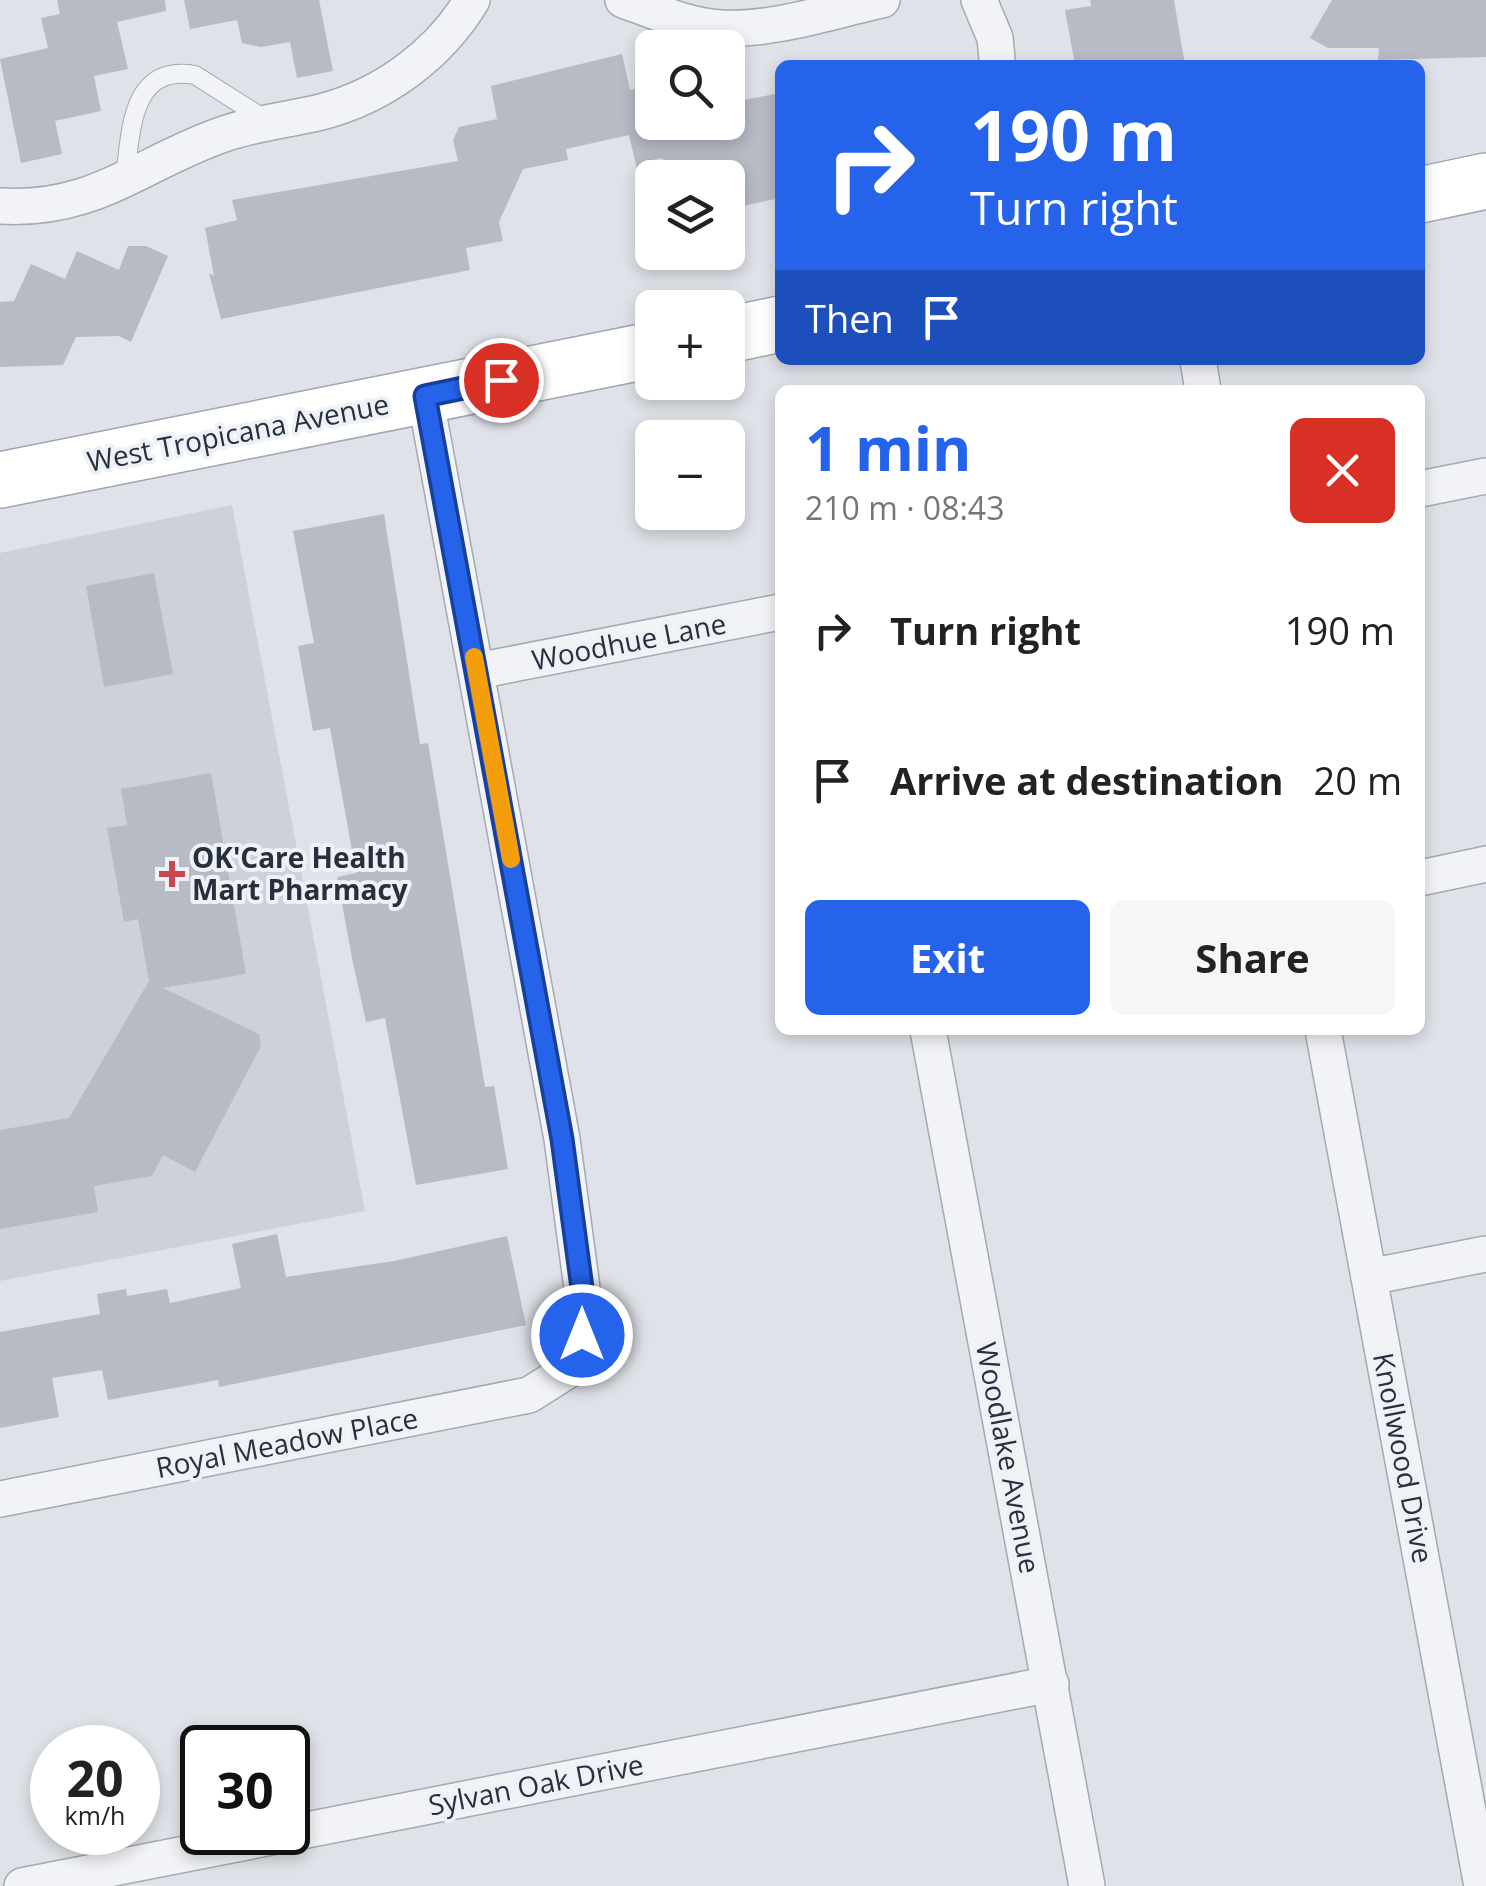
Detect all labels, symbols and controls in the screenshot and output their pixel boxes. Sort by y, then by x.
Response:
map controls [635,30,745,530]
button: search [635,30,745,140]
text: 190 m [970,86,1177,182]
icon: right [805,100,935,230]
button: layers [635,160,745,270]
text: Turn right [970,177,1178,238]
button: + [635,290,745,400]
icon: arrive [914,290,969,345]
text: Then [805,292,894,344]
pin [459,338,544,423]
icon: arrive [474,353,529,408]
street label: West Tropicana Avenue [84,384,392,480]
text: 1 min [805,407,972,489]
button: close [1290,418,1395,523]
button: − [635,420,745,530]
text: 210 m · 08:43 [805,486,1004,529]
icon: right [805,603,860,658]
street label: Woodhue Lane [528,604,729,678]
text: Turn right [890,604,1081,656]
text: 190 m [1285,604,1395,656]
icon: arrive [805,753,860,808]
text: Arrive at destination [890,754,1284,806]
text: 20 m [1314,754,1402,806]
place label: OK'Care Health Mart Pharmacy [192,838,408,908]
marker: OK'Care Health Mart Pharmacy [161,863,183,885]
button: Exit [805,900,1090,1015]
button: Share [1110,900,1395,1015]
position arrow [530,1283,634,1387]
street label: Woodlake Avenue [968,1339,1050,1577]
street label: Knollwood Drive [1365,1349,1443,1566]
street label: Royal Meadow Place [153,1398,421,1486]
speed limit sign: 30 [180,1725,310,1855]
text: 20 [66,1744,124,1812]
street label: Sylvan Oak Drive [425,1745,647,1823]
text: km/h [65,1798,125,1832]

